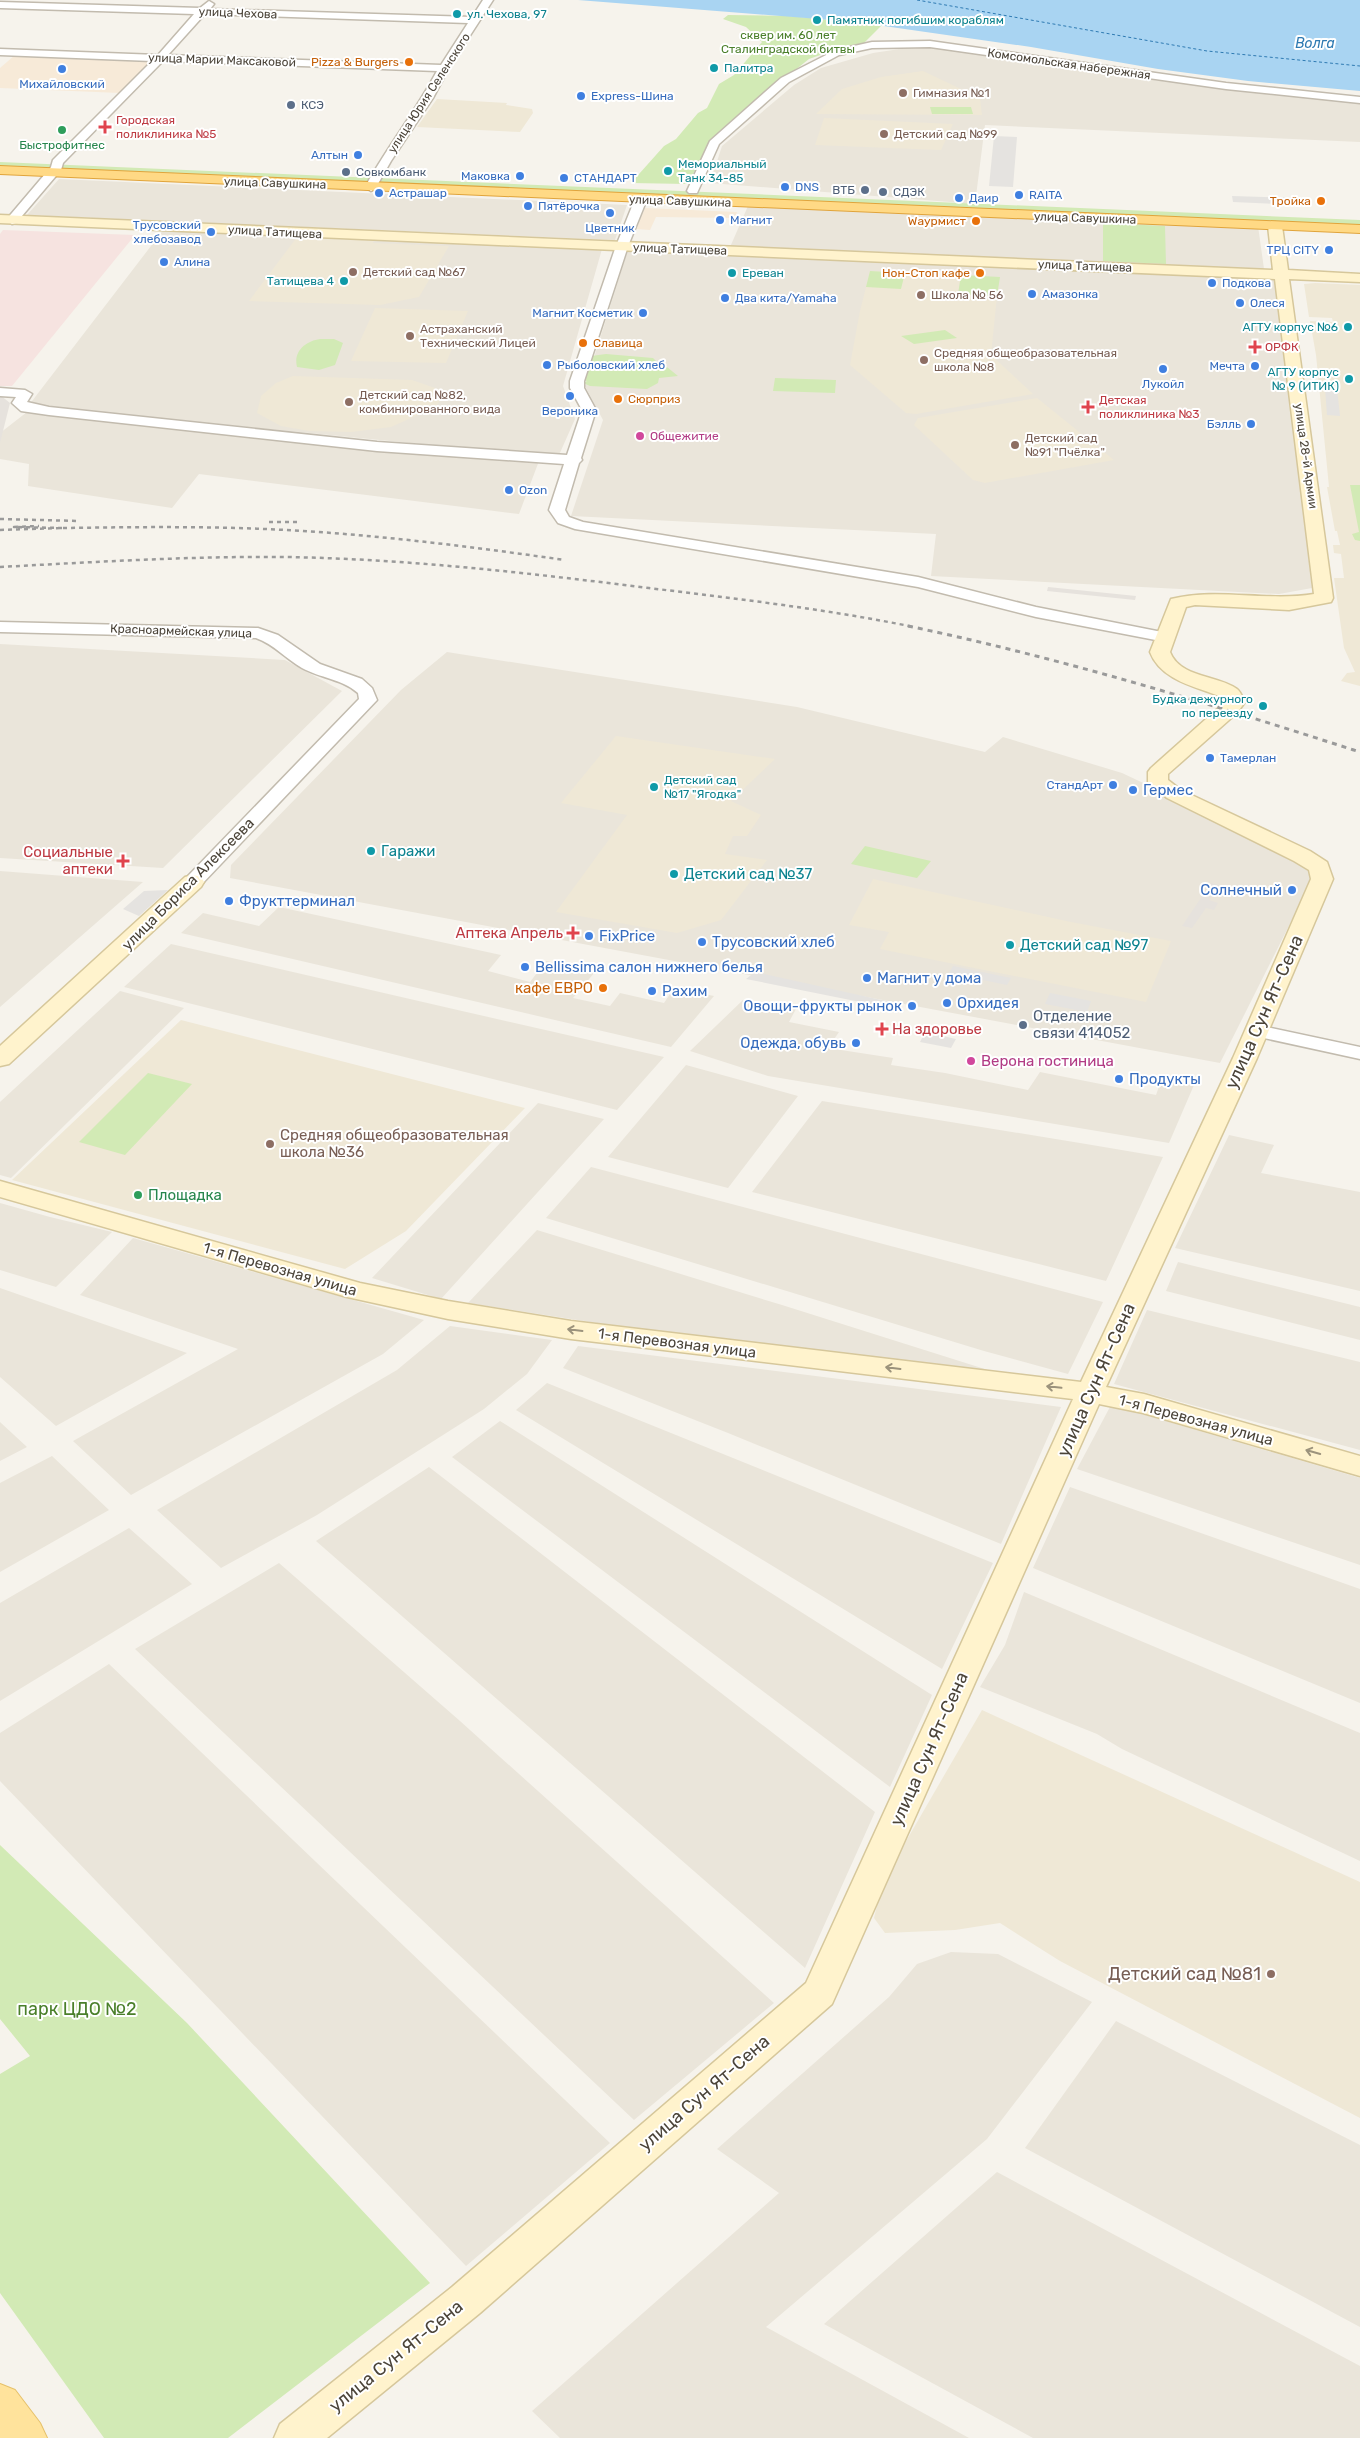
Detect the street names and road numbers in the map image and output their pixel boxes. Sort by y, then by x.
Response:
street label: улица Чехова [198,5,278,21]
street label: улица Юрия Селенского [385,30,473,156]
street label: Комсомольская набережная [987,46,1151,82]
street label: улица Марии Максаковой [148,50,296,70]
street label: улица Савушкина [224,174,326,192]
street label: улица Савушкина [629,192,731,210]
street label: улица Савушкина [1034,209,1136,227]
street label: улица Татищева [228,223,322,241]
street label: улица Татищева [633,240,727,258]
street label: улица Татищева [1038,257,1132,275]
street label: улица 28-й Армии [1292,402,1320,510]
street label: Красноармейская улица [110,622,252,640]
street label: улица Бориса Алексеева [118,814,258,954]
street label: улица Сун Ят-Сена [1220,932,1308,1092]
street label: 1-я Перевозная улица [201,1238,359,1300]
street label: улица Сун Ят-Сена [1052,1300,1140,1460]
street label: 1-я Перевозная улица [597,1324,757,1362]
street label: 1-я Перевозная улица [1117,1391,1275,1449]
street label: улица Сун Ят-Сена [885,1669,973,1829]
street label: улица Сун Ят-Сена [634,2030,774,2156]
street label: улица Сун Ят-Сена [325,2295,467,2417]

